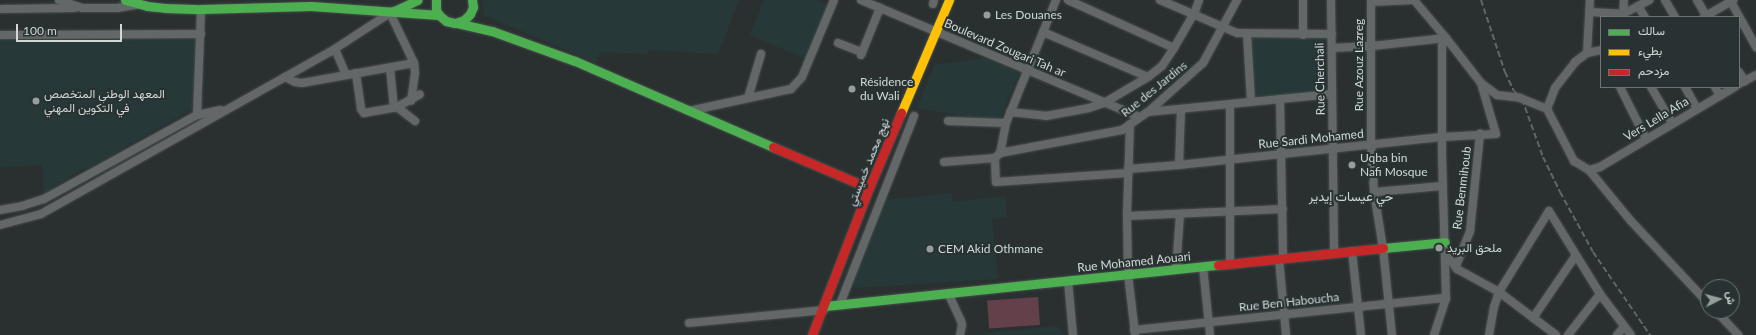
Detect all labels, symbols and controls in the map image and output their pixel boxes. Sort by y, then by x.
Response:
place label: Les Douanes [995,8,1062,22]
marker: Les Douanes [982,10,992,20]
scale bar [18,16,124,42]
street label: Boulevard Zougari Tah ar [942,16,1068,80]
legend [1600,16,1740,88]
street label: Rue Azouz Lazreg [1352,18,1366,112]
text: 100 m [23,23,57,38]
text: سالك [1638,23,1665,38]
street label: Rue Cherchali [1312,43,1328,115]
text: بطيء [1638,43,1662,58]
street label: Rue des Jardins [1118,58,1190,120]
text: مزدحم [1638,63,1669,78]
place label: Résidence du Wali [860,75,913,103]
marker: Résidence du Wali [847,84,857,94]
place label: المعهد الوطني المتخصص في التكوين المهني [44,87,165,115]
street label: Vers Lella Afia [1621,94,1691,144]
marker: المعهد الوطني المتخصص في التكوين المهني [31,96,41,106]
street label: نهج محمد خميستي [844,116,892,208]
street label: Rue Sardi Mohamed [1258,126,1364,152]
street label: Rue Benmihoub [1450,146,1474,230]
place label: Uqba bin Nafi Mosque [1360,151,1427,179]
marker: Uqba bin Nafi Mosque [1347,160,1357,170]
district label: حي عيسات إيدير [1309,188,1393,204]
place label: ملحق البريد [1447,241,1502,255]
place label: CEM Akid Othmane [938,242,1043,256]
marker: ملحق البريد [1434,243,1444,253]
marker: CEM Akid Othmane [925,244,935,254]
street label: Rue Mohamed Aouari [1076,249,1192,275]
north arrow [1700,279,1740,319]
street label: Rue Ben Haboucha [1238,290,1340,314]
text: ش [1724,291,1739,305]

